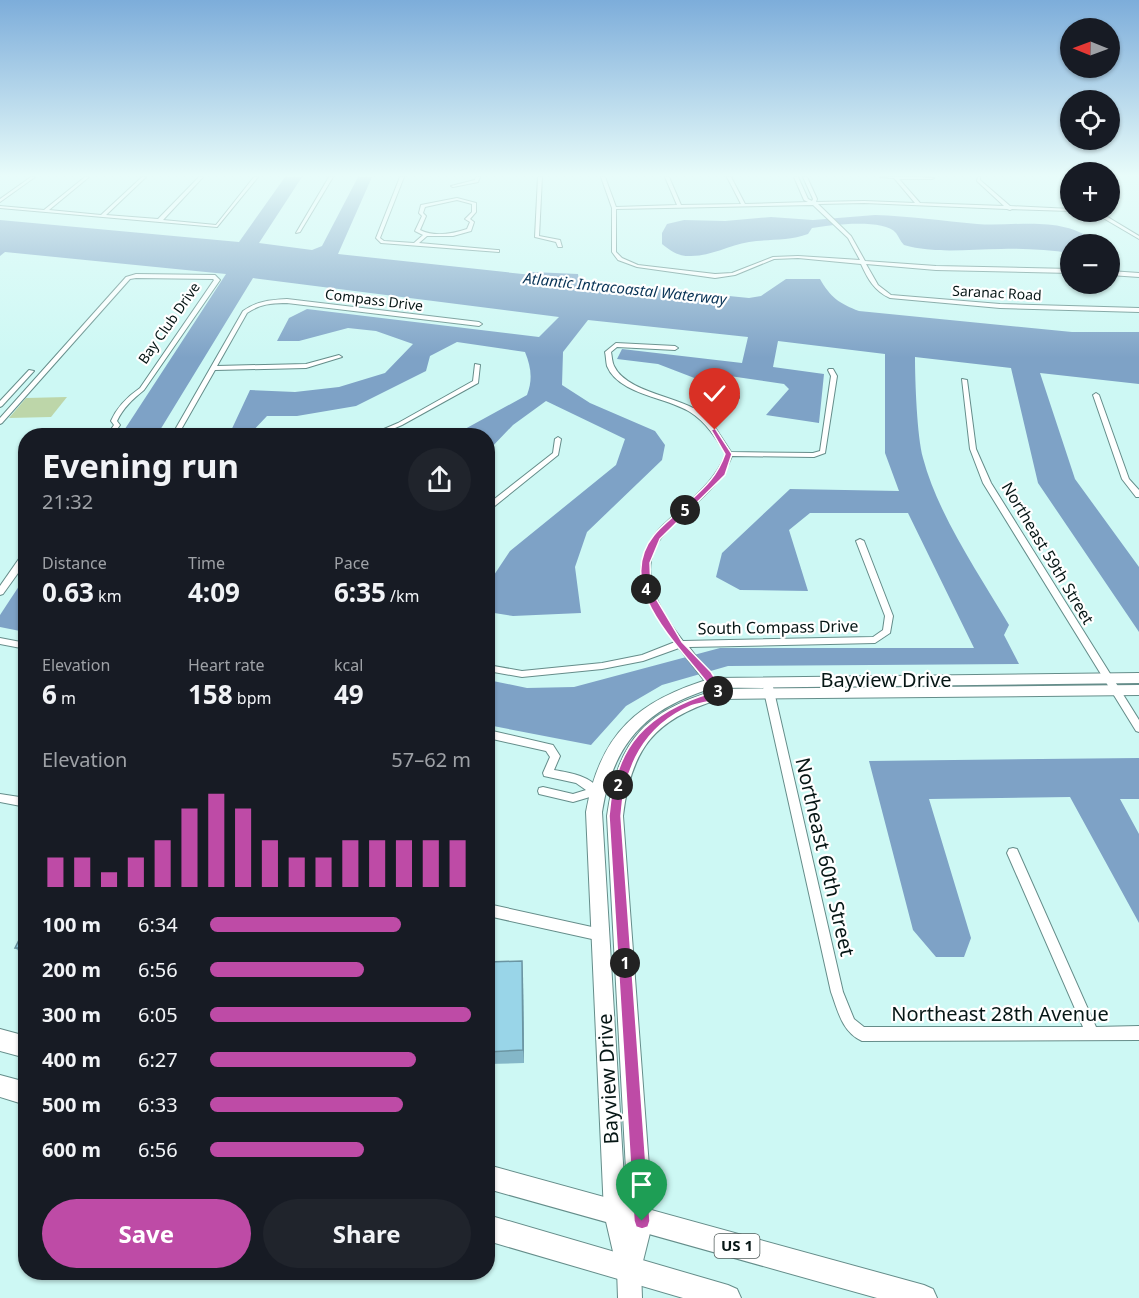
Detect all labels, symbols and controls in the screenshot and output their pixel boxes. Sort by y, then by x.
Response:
north arrow [1060,18,1120,78]
map controls [1060,18,1120,294]
button: locate [1060,90,1120,150]
button: + [1060,162,1120,222]
button: − [1060,234,1120,294]
water label: Atlantic Intracoastal Waterway [522,267,729,309]
street label: Bay Club Drive [133,278,204,367]
street label: Saranac Road [952,281,1042,304]
street label: Compass Drive [324,284,424,315]
pin [689,368,740,430]
icon: check [698,377,731,410]
text: Evening run [42,443,239,488]
button: share [408,448,471,511]
street label: Northeast 59th Street [997,478,1099,629]
text: 21:32 [42,488,93,515]
pin: 5 [670,495,700,525]
text: 5 [680,499,690,521]
text: Distance [42,552,107,574]
text: Time [188,552,225,574]
text: Pace [334,552,369,574]
text: 0.63 [42,574,94,610]
text: 4:09 [188,574,240,610]
text: 6:35 [334,574,386,610]
pin: 4 [631,574,661,604]
text: 4 [641,578,651,600]
text: km [94,585,122,607]
text: /km [386,585,420,607]
street label: South Compass Drive [697,615,859,639]
text: Elevation [42,654,110,676]
text: Heart rate [188,654,264,676]
text: kcal [334,654,363,676]
street label: Bayview Drive [821,666,952,693]
text: 6 [42,676,57,712]
text: 158 [188,676,233,712]
text: 49 [334,676,364,712]
pin: 3 [703,676,733,706]
text: 3 [713,680,723,702]
text: m [57,687,76,709]
text: bpm [233,687,271,709]
text: Elevation [42,746,127,773]
text: 57–62 m [391,746,471,773]
street label: Northeast 60th Street [789,755,861,959]
pin: 2 [603,770,633,800]
text: 2 [613,774,623,796]
text: 100 m [42,911,101,938]
text: 6:34 [138,911,178,938]
pin: 1 [610,948,640,978]
text: 1 [620,952,630,974]
text: 200 m [42,956,101,983]
text: 6:56 [138,956,178,983]
street label: Northeast 28th Avenue [891,1000,1109,1027]
text: 300 m [42,1001,101,1028]
text: 6:05 [138,1001,178,1028]
street label: Bayview Drive [591,1013,624,1145]
text: 400 m [42,1046,101,1073]
text: 6:27 [138,1046,178,1073]
text: 500 m [42,1091,101,1118]
text: 6:33 [138,1091,178,1118]
text: 600 m [42,1136,101,1163]
text: 6:56 [138,1136,178,1163]
pin [616,1159,667,1221]
icon: arrive [625,1168,658,1201]
button: Save [42,1199,251,1268]
button: Share [263,1199,471,1268]
road number: US 1 [714,1234,760,1258]

